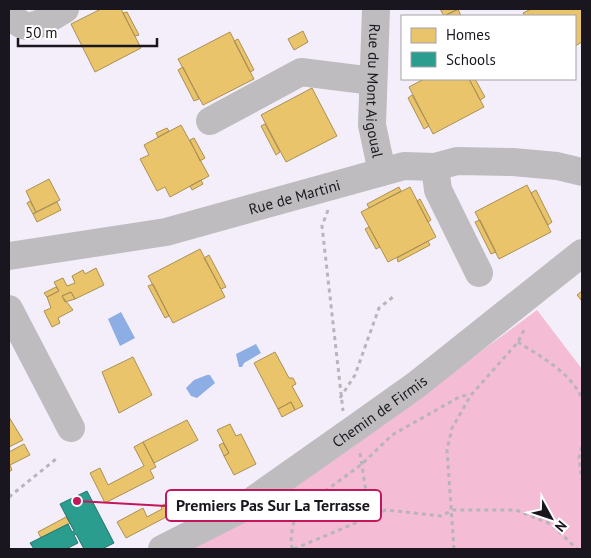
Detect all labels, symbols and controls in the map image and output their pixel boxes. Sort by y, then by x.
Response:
scale bar [18,15,156,47]
legend [401,15,576,80]
text: 50 m [25,23,58,42]
street label: Rue du Mont Aigoual [362,23,388,160]
text: Homes [446,25,490,44]
text: Schools [446,50,496,69]
street label: Rue de Martini [246,175,342,218]
street label: Chemin de Firmis [328,371,431,451]
callout: Premiers Pas Sur La Terrasse [166,490,381,521]
north arrow [526,493,576,543]
text: Premiers Pas Sur La Terrasse [176,495,370,515]
text: N [551,517,571,536]

